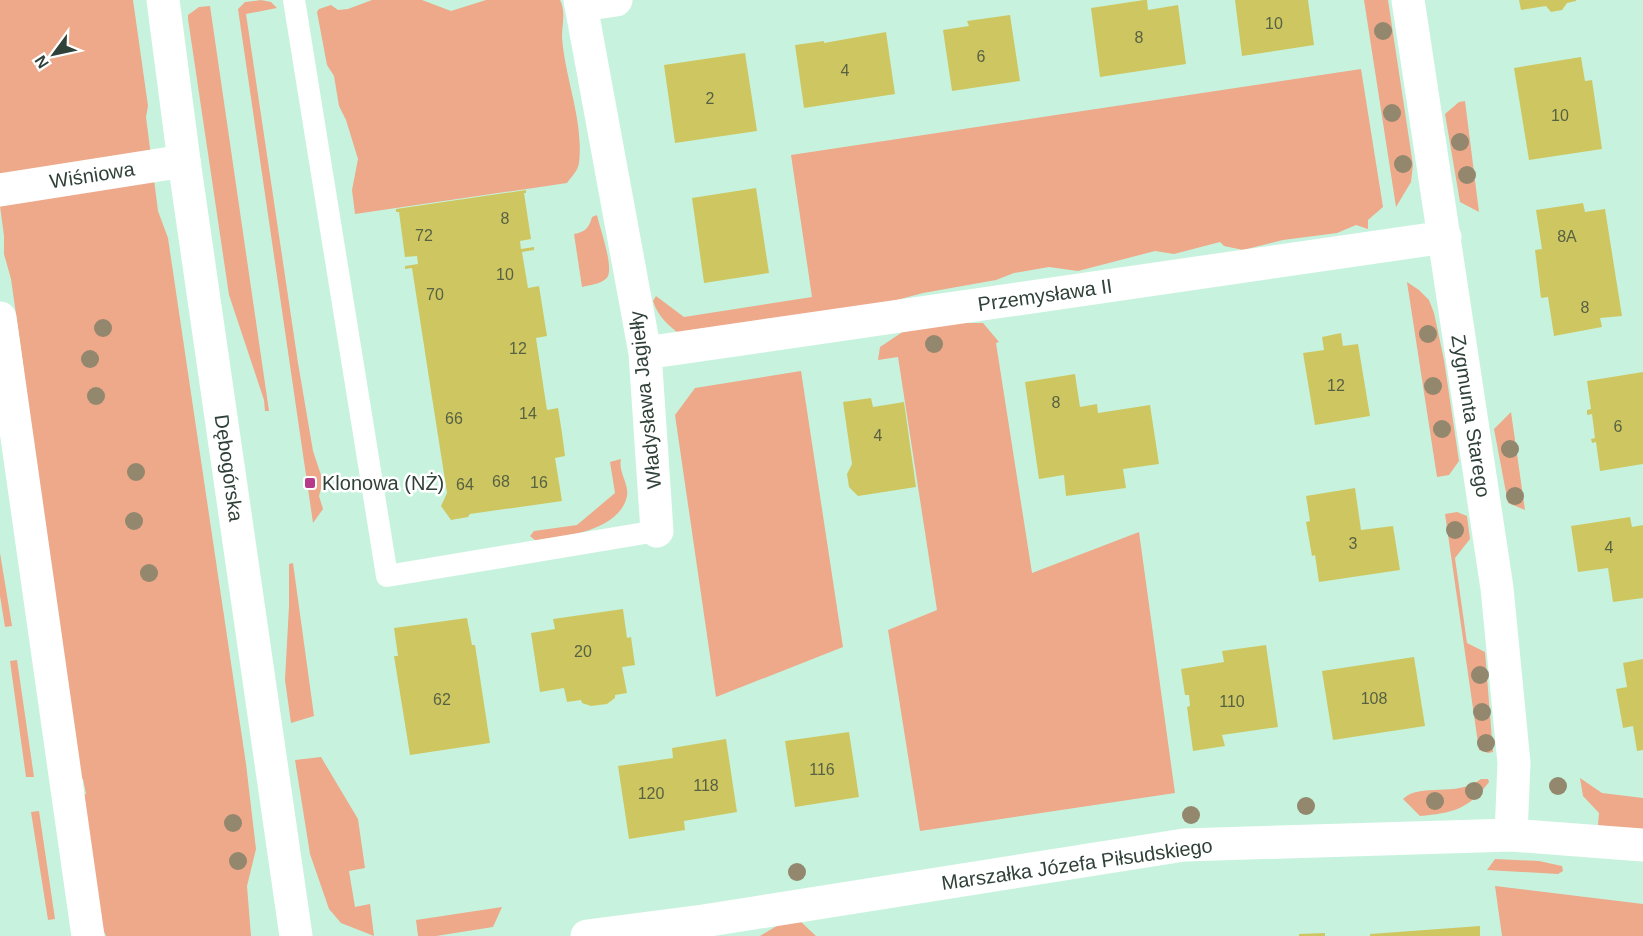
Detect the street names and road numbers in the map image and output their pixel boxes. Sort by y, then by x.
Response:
street label: Wiśniowa [48,157,137,193]
street label: Przemysława II [976,275,1114,315]
street label: Władysława Jagiełły [625,310,665,490]
street label: Zygmunta Starego [1447,333,1495,499]
street label: Dębogórska [211,413,248,524]
street label: Marszałka Józefa Piłsudskiego [940,834,1214,894]

